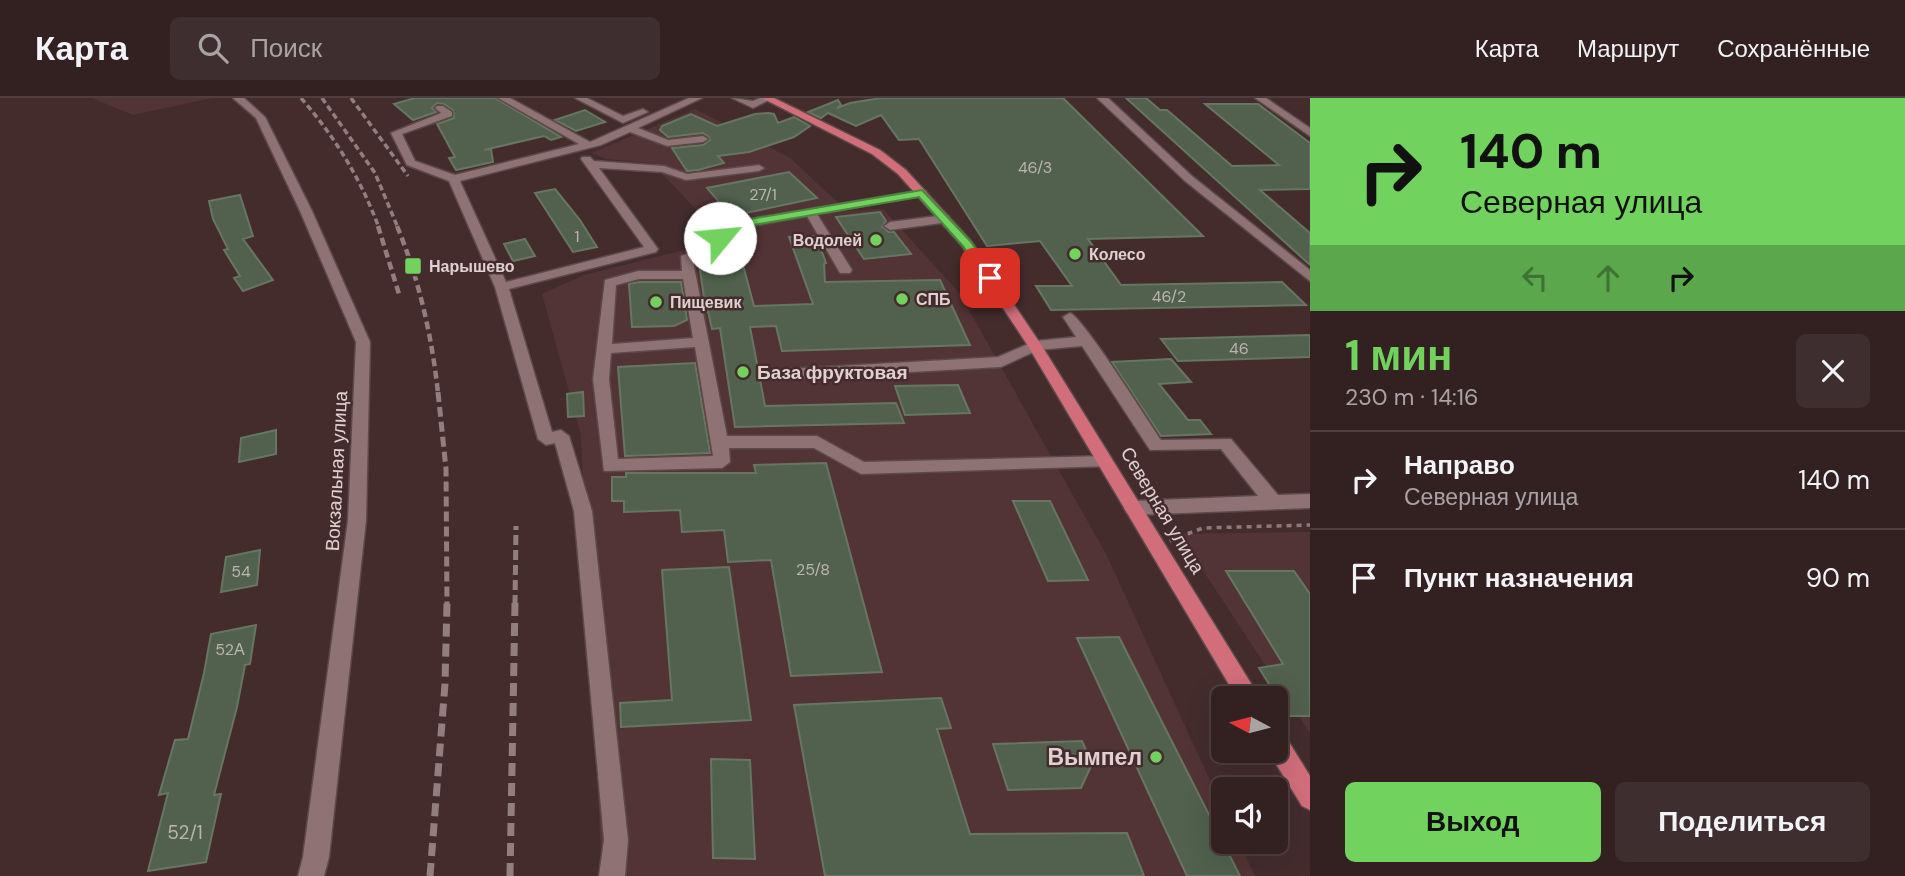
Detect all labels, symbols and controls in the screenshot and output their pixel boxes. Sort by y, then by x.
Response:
search box [170,17,660,80]
text: Карта [35,27,128,70]
icon: search [194,29,232,67]
text: Поиск [250,31,322,65]
text: Карта [1475,33,1539,64]
text: Маршрут [1577,33,1679,64]
text: Сохранённые [1717,33,1870,64]
text: 140 m [1460,119,1602,183]
icon: right [1345,126,1436,217]
house number: 46/3 [1018,157,1052,178]
text: Северная улица [1460,181,1702,223]
house number: 27/1 [749,184,777,205]
position arrow [683,201,757,275]
house number: 1 [575,226,580,247]
place label: Водолей [793,230,862,251]
marker: Водолей [868,232,884,248]
place label: Колесо [1089,244,1146,265]
marker: Колесо [1067,246,1083,262]
pin [960,248,1020,308]
marker: Нарышево [403,256,423,276]
place label: Нарышево [429,256,515,277]
icon: arrive [971,259,1009,297]
icon: left [1516,259,1554,297]
icon: ahead [1589,259,1627,297]
icon: right [1662,259,1700,297]
house number: 46/2 [1152,286,1186,307]
place label: СПБ [916,289,951,310]
marker: СПБ [894,291,910,307]
place label: Пищевик [670,292,742,313]
marker: Пищевик [648,294,664,310]
text: 1 мин [1345,328,1452,383]
button: close [1796,334,1870,408]
house number: 46 [1229,338,1249,359]
place label: База фруктовая [757,360,907,385]
marker: База фруктовая [735,364,751,380]
text: 230 m · 14:16 [1345,382,1478,412]
street label: Вокзальная улица [320,390,353,552]
street label: Северная улица [1115,442,1211,579]
text: Направо [1404,448,1515,482]
icon: right [1345,461,1383,499]
text: 140 m [1798,463,1870,497]
text: Северная улица [1404,482,1578,512]
house number: 25/8 [796,559,830,580]
icon: arrive [1345,559,1383,597]
house number: 54 [231,561,251,582]
text: Пункт назначения [1404,561,1634,595]
text: 90 m [1806,561,1870,595]
house number: 52А [215,639,245,660]
north arrow [1211,686,1288,763]
map controls [1211,686,1288,854]
place label: Вымпел [1047,742,1142,772]
marker: Вымпел [1148,749,1164,765]
button: sound [1211,777,1288,854]
button: Выход [1345,782,1601,862]
button: Поделиться [1615,782,1870,862]
house number: 52/1 [167,820,203,845]

